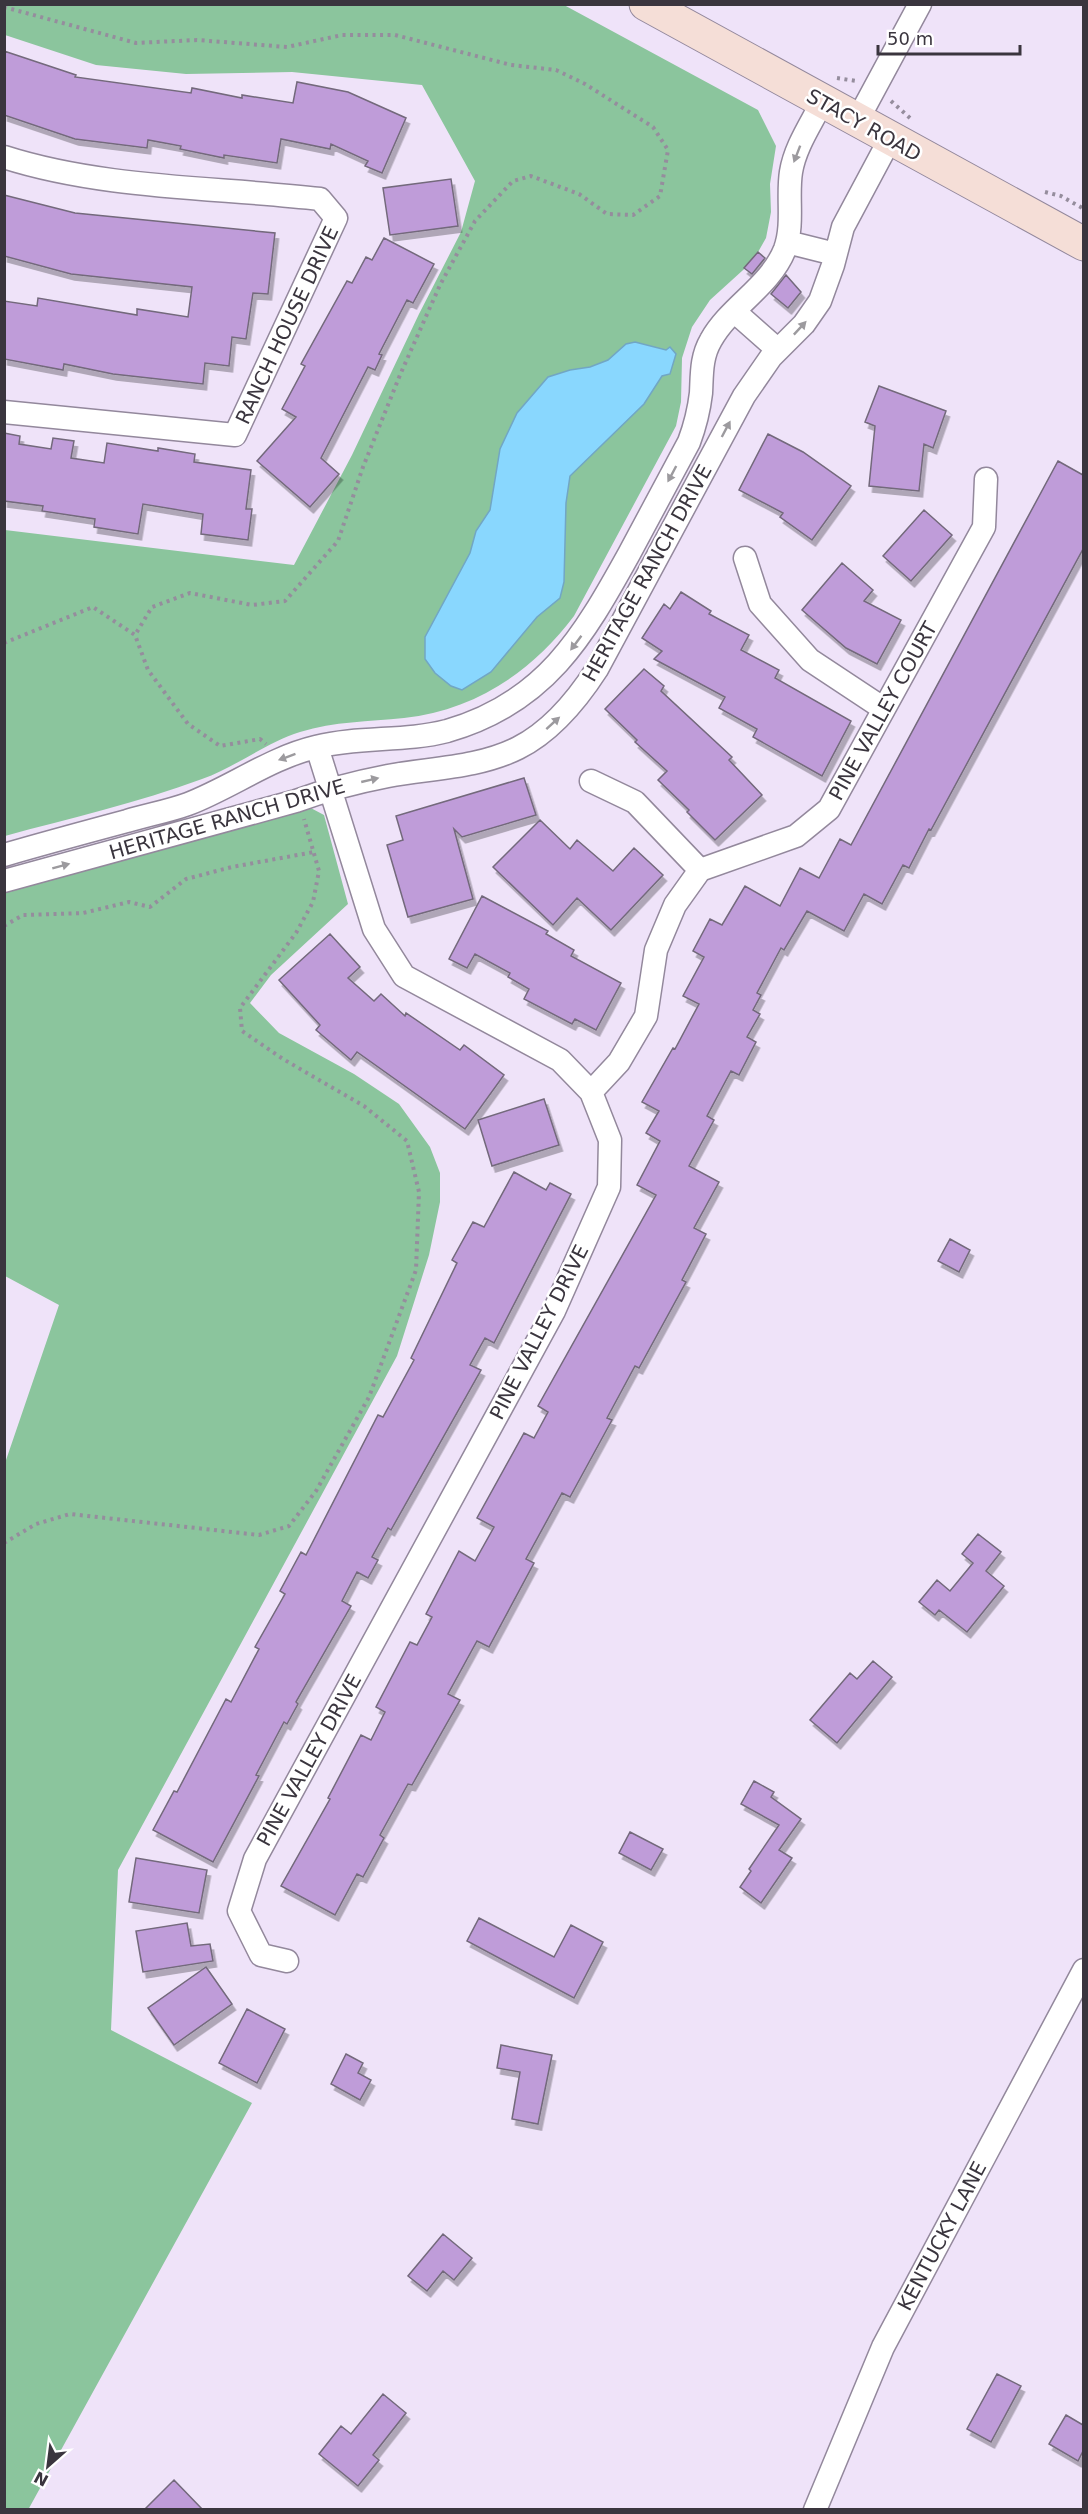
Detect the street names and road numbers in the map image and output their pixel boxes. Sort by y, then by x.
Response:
street label: STACY ROAD [803,84,925,166]
street label: RANCH HOUSE DRIVE [231,222,343,428]
street label: HERITAGE RANCH DRIVE [577,460,717,686]
street label: PINE VALLEY COURT [824,617,942,804]
street label: HERITAGE RANCH DRIVE [106,774,348,864]
street label: PINE VALLEY DRIVE [484,1241,594,1423]
street label: PINE VALLEY DRIVE [252,1670,366,1850]
street label: KENTUCKY LANE [893,2157,991,2315]

